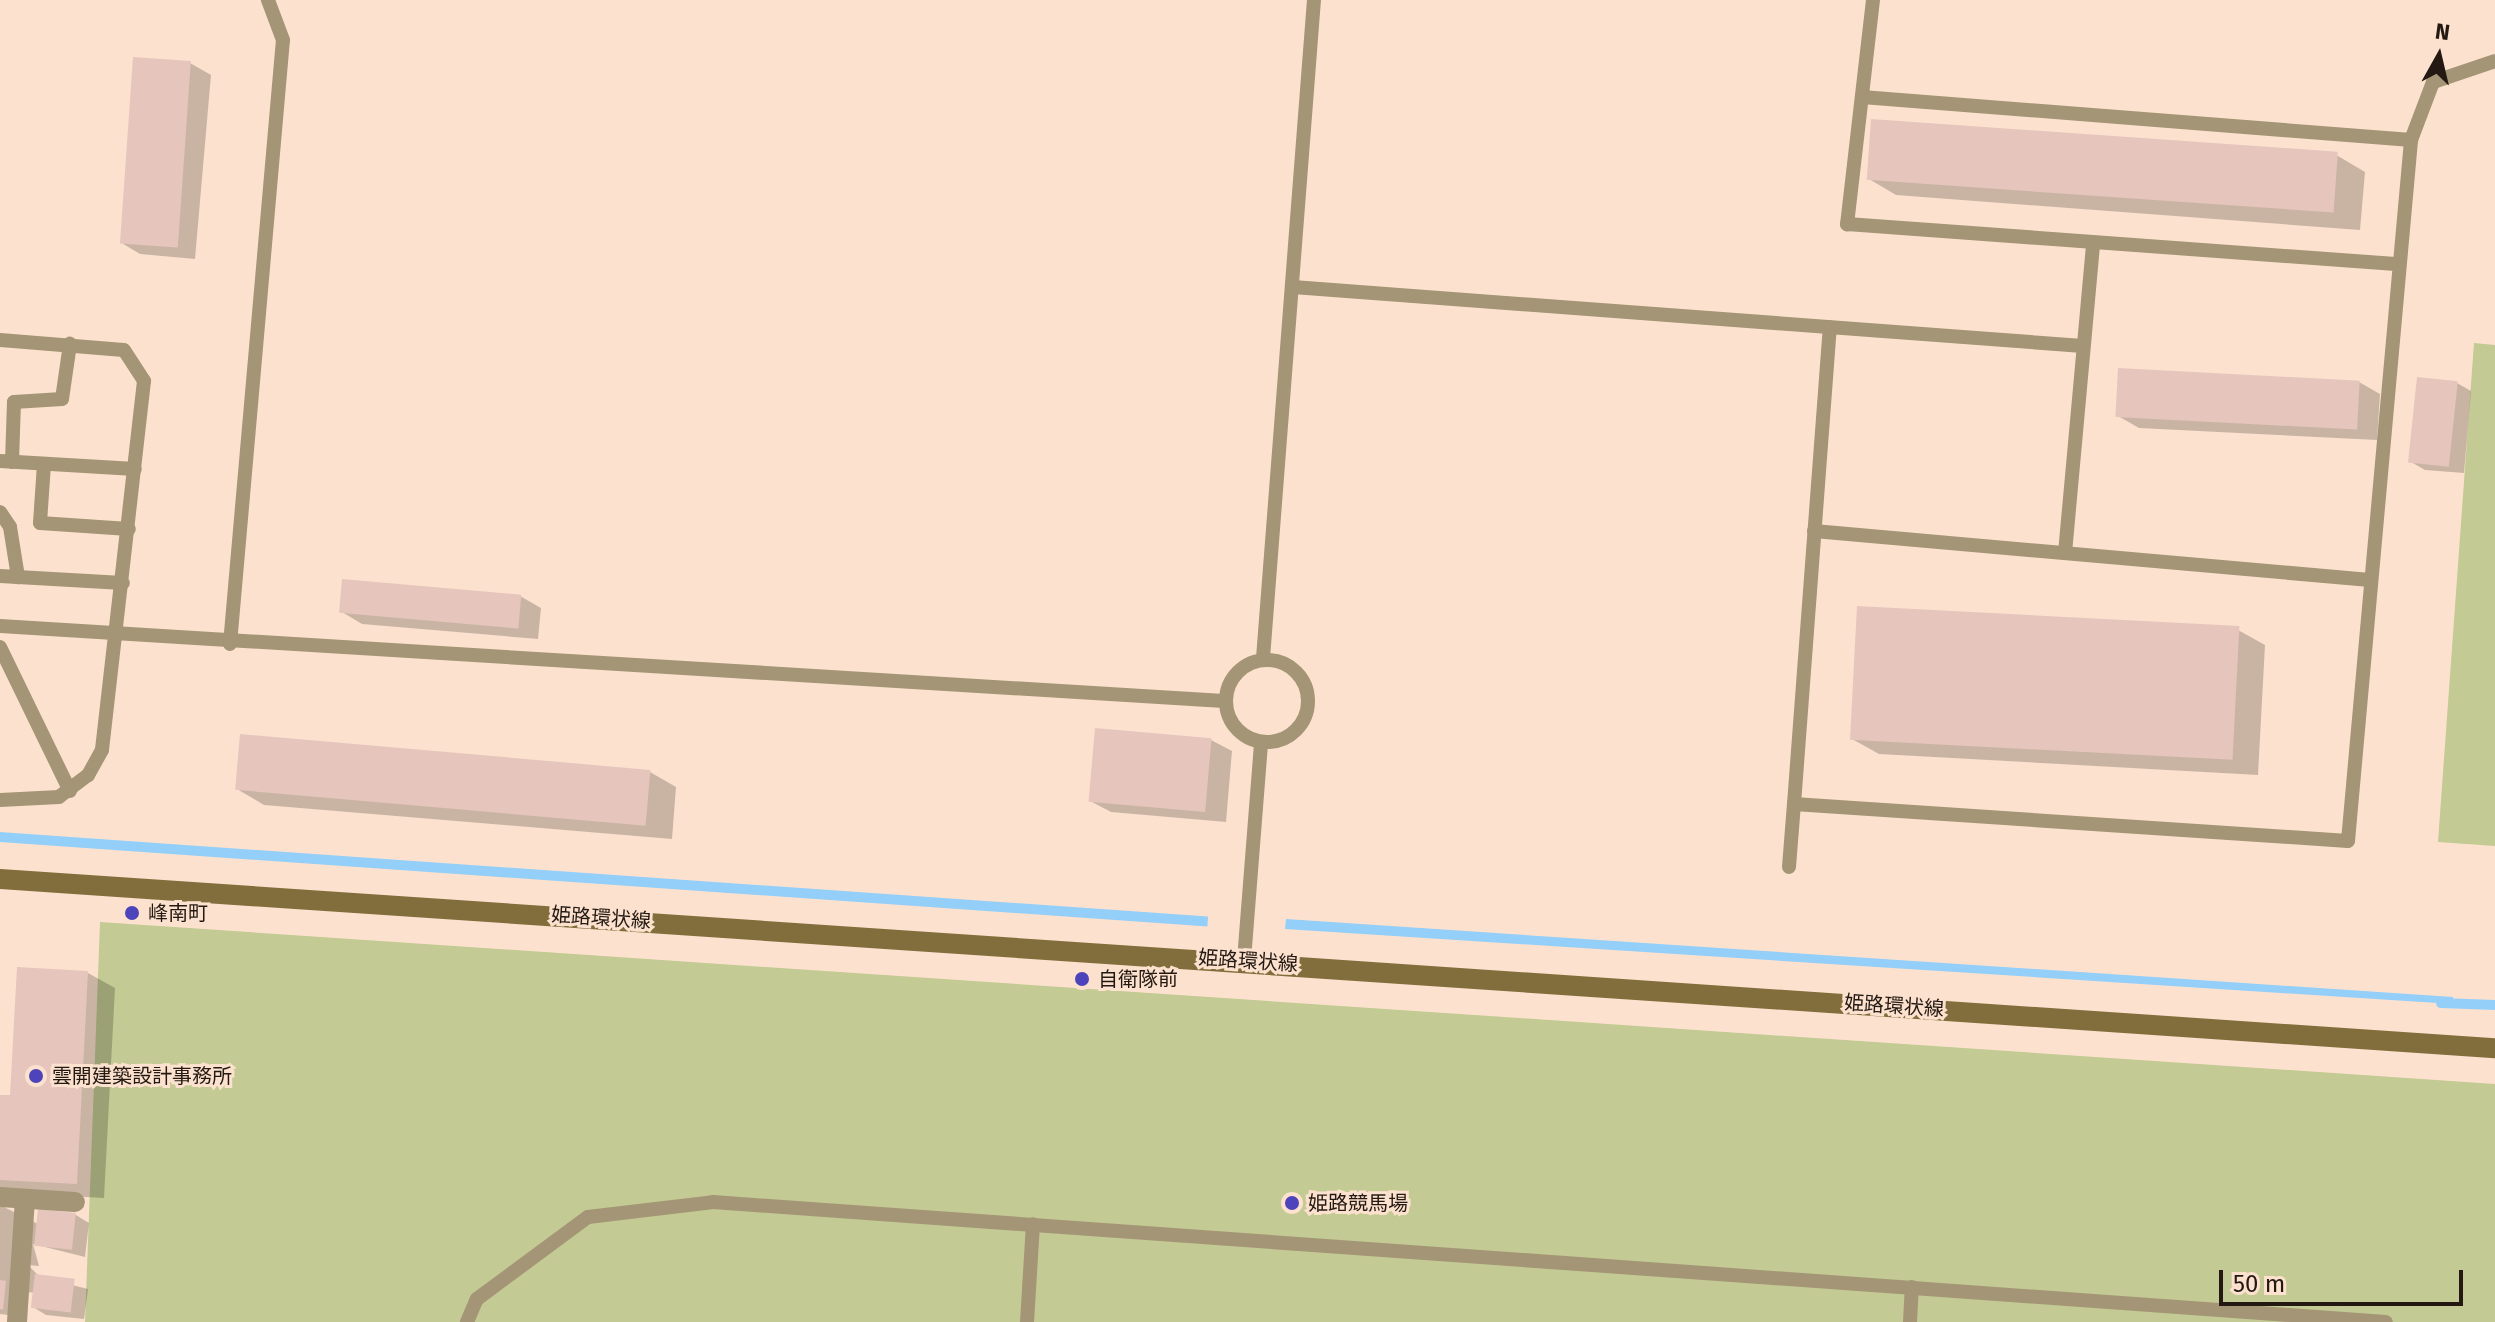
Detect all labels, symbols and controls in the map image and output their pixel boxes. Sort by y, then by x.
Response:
north arrow [2399,16,2479,96]
text: N [2433,17,2452,46]
place label: 峰南町 [148,901,208,925]
street label: 姫路環状線 [550,903,652,933]
marker: 峰南町 [123,904,141,922]
street label: 姫路環状線 [1197,946,1299,976]
place label: 自衛隊前 [1098,967,1178,991]
marker: 自衛隊前 [1073,970,1091,988]
street label: 姫路環状線 [1843,991,1945,1021]
place label: 雲開建築設計事務所 [52,1064,232,1088]
marker: 雲開建築設計事務所 [27,1067,45,1085]
place label: 姫路競馬場 [1308,1191,1408,1215]
marker: 姫路競馬場 [1283,1194,1301,1212]
scale bar [2223,1254,2467,1304]
text: 50 m [2233,1270,2285,1298]

